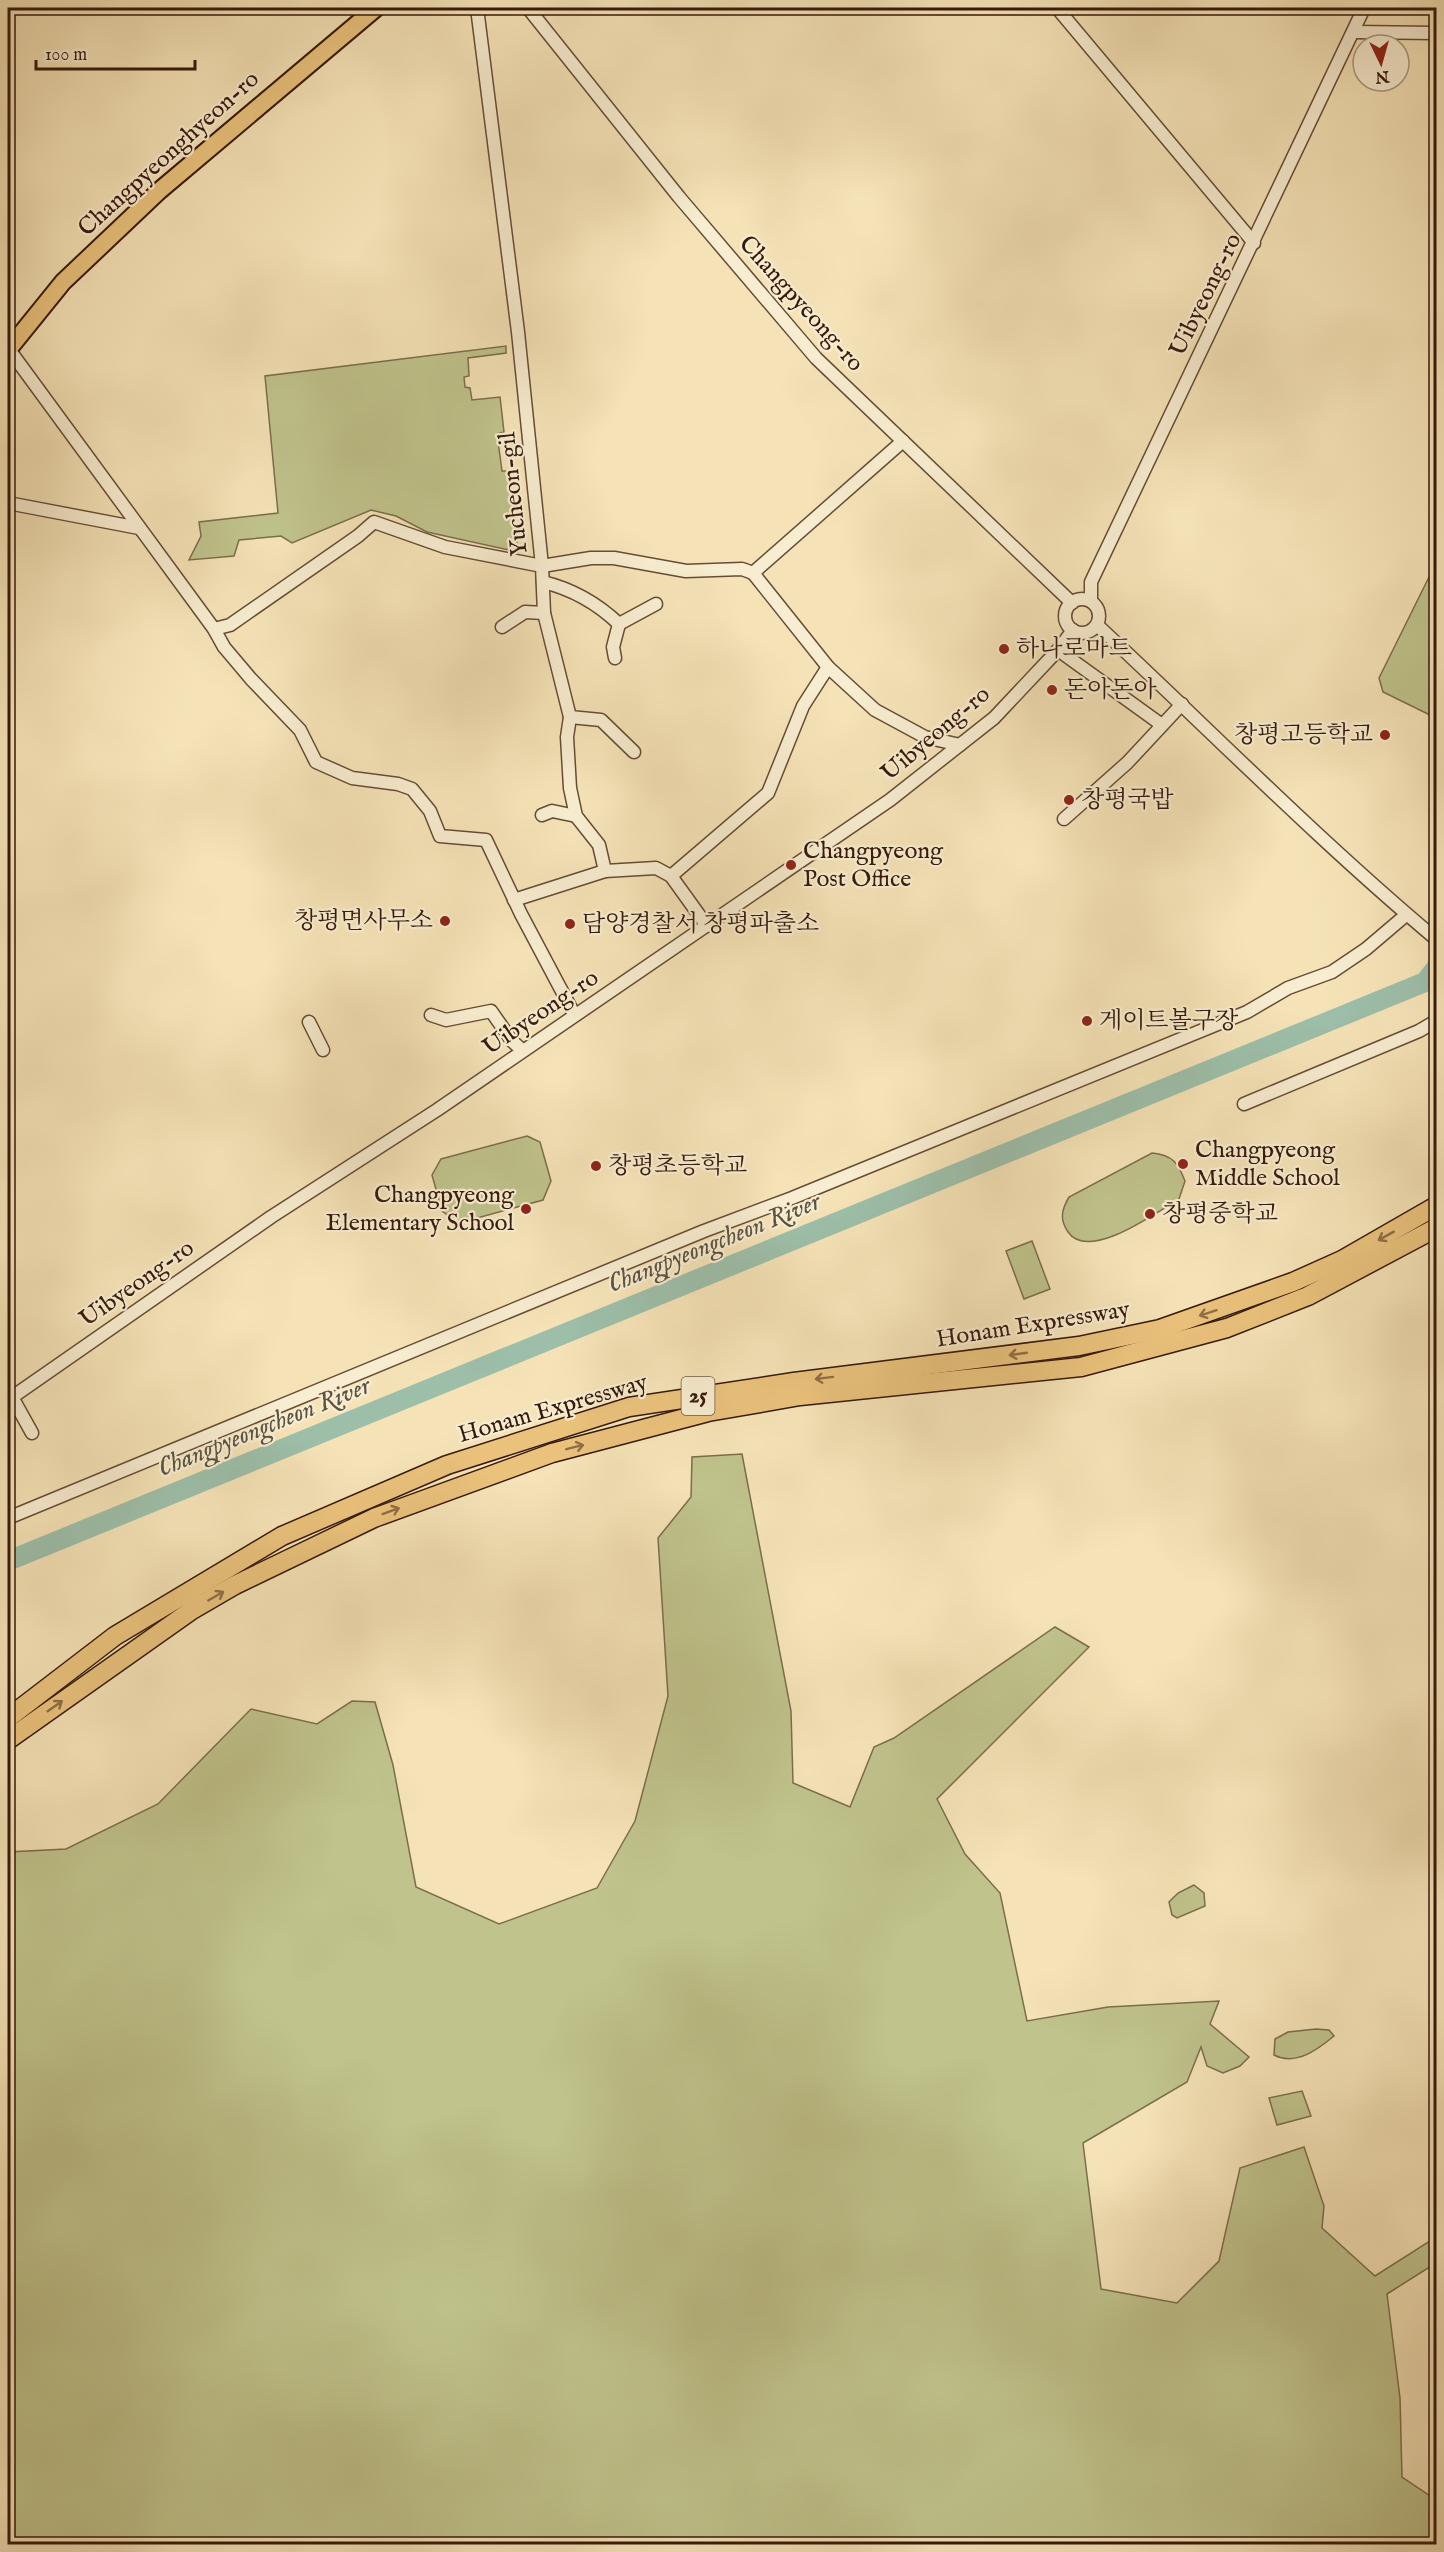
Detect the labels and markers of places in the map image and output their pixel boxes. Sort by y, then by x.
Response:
place label: 하나로마트 [1016,634,1132,665]
marker: 하나로마트 [997,642,1011,656]
place label: 돈아돈아 [1064,675,1157,706]
marker: 돈아돈아 [1045,683,1059,697]
place label: 창평고등학교 [1234,720,1373,751]
marker: 창평고등학교 [1378,728,1392,742]
place label: 창평국밥 [1081,785,1174,816]
marker: 창평국밥 [1062,793,1076,807]
place label: Changpyeong Post Office [803,836,944,895]
marker: Changpyeong Post Office [784,858,798,872]
place label: 창평면사무소 [294,906,433,937]
place label: 담양경찰서 창평파출소 [582,909,819,940]
marker: 창평면사무소 [438,914,452,928]
marker: 담양경찰서 창평파출소 [563,917,577,931]
place label: 게이트볼구장 [1099,1006,1239,1037]
marker: 게이트볼구장 [1080,1014,1094,1028]
place label: Changpyeong Middle School [1195,1135,1340,1194]
place label: 창평초등학교 [608,1151,747,1182]
marker: Changpyeong Middle School [1176,1157,1190,1171]
marker: 창평초등학교 [589,1159,603,1173]
place label: Changpyeong Elementary School [326,1180,515,1239]
place label: 창평중학교 [1162,1199,1278,1230]
marker: Changpyeong Elementary School [519,1202,533,1216]
marker: 창평중학교 [1143,1207,1157,1221]

